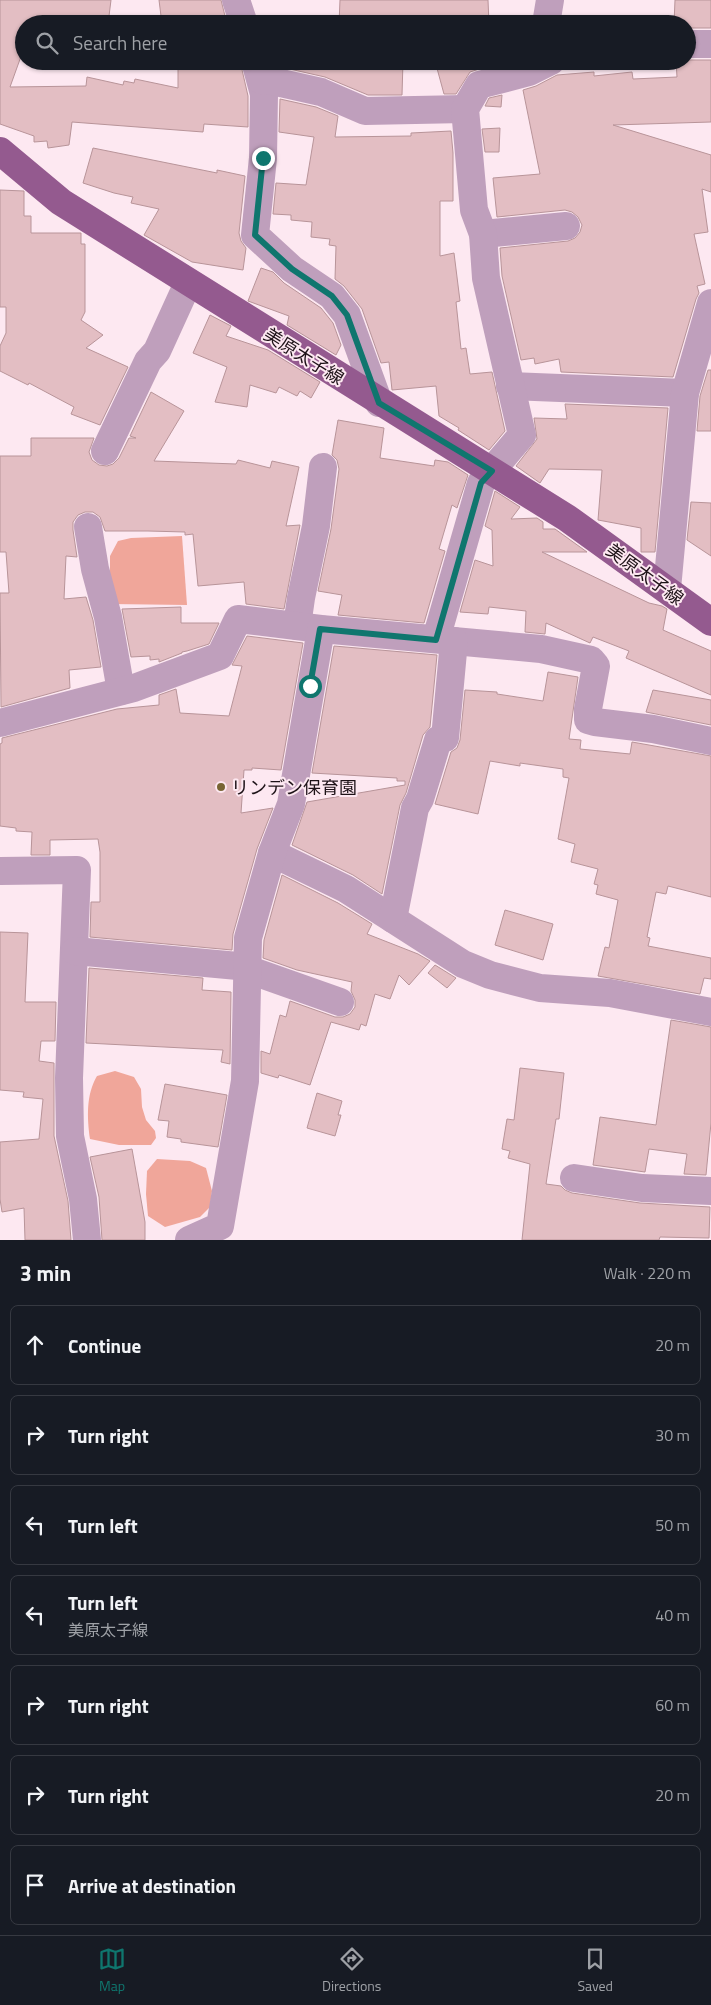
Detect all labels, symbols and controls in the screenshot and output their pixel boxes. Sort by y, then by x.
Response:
search box [15,15,696,70]
text: Search here [73,28,167,57]
icon: search [33,29,61,57]
route end [252,147,275,170]
street label: 美原太子線 [259,321,349,391]
street label: 美原太子線 [601,537,689,611]
route start [299,675,322,698]
place label: リンデン保育園 [231,774,357,801]
marker: リンデン保育園 [215,781,227,793]
text: 3 min [20,1257,71,1289]
text: Walk · 220 m [603,1261,691,1285]
icon: ahead [21,1331,49,1359]
text: Continue [68,1331,141,1360]
text: 20 m [655,1333,690,1357]
icon: right [21,1421,49,1449]
text: Turn right [68,1421,149,1450]
text: 30 m [655,1423,690,1447]
icon: left [21,1511,49,1539]
text: Turn left [68,1511,138,1540]
text: 50 m [655,1513,690,1537]
text: Turn left [68,1588,138,1617]
icon: left [21,1601,49,1629]
text: 40 m [655,1603,690,1627]
text: 美原太子線 [68,1618,148,1642]
icon: right [21,1691,49,1719]
text: Turn right [68,1691,149,1720]
text: 60 m [655,1693,690,1717]
icon: right [21,1781,49,1809]
text: Turn right [68,1781,149,1810]
text: 20 m [655,1783,690,1807]
icon: arrive [21,1871,49,1899]
text: Arrive at destination [68,1871,236,1900]
tab: Map [98,1945,126,1996]
tab: Directions [322,1945,381,1996]
tab: Saved [577,1945,613,1996]

